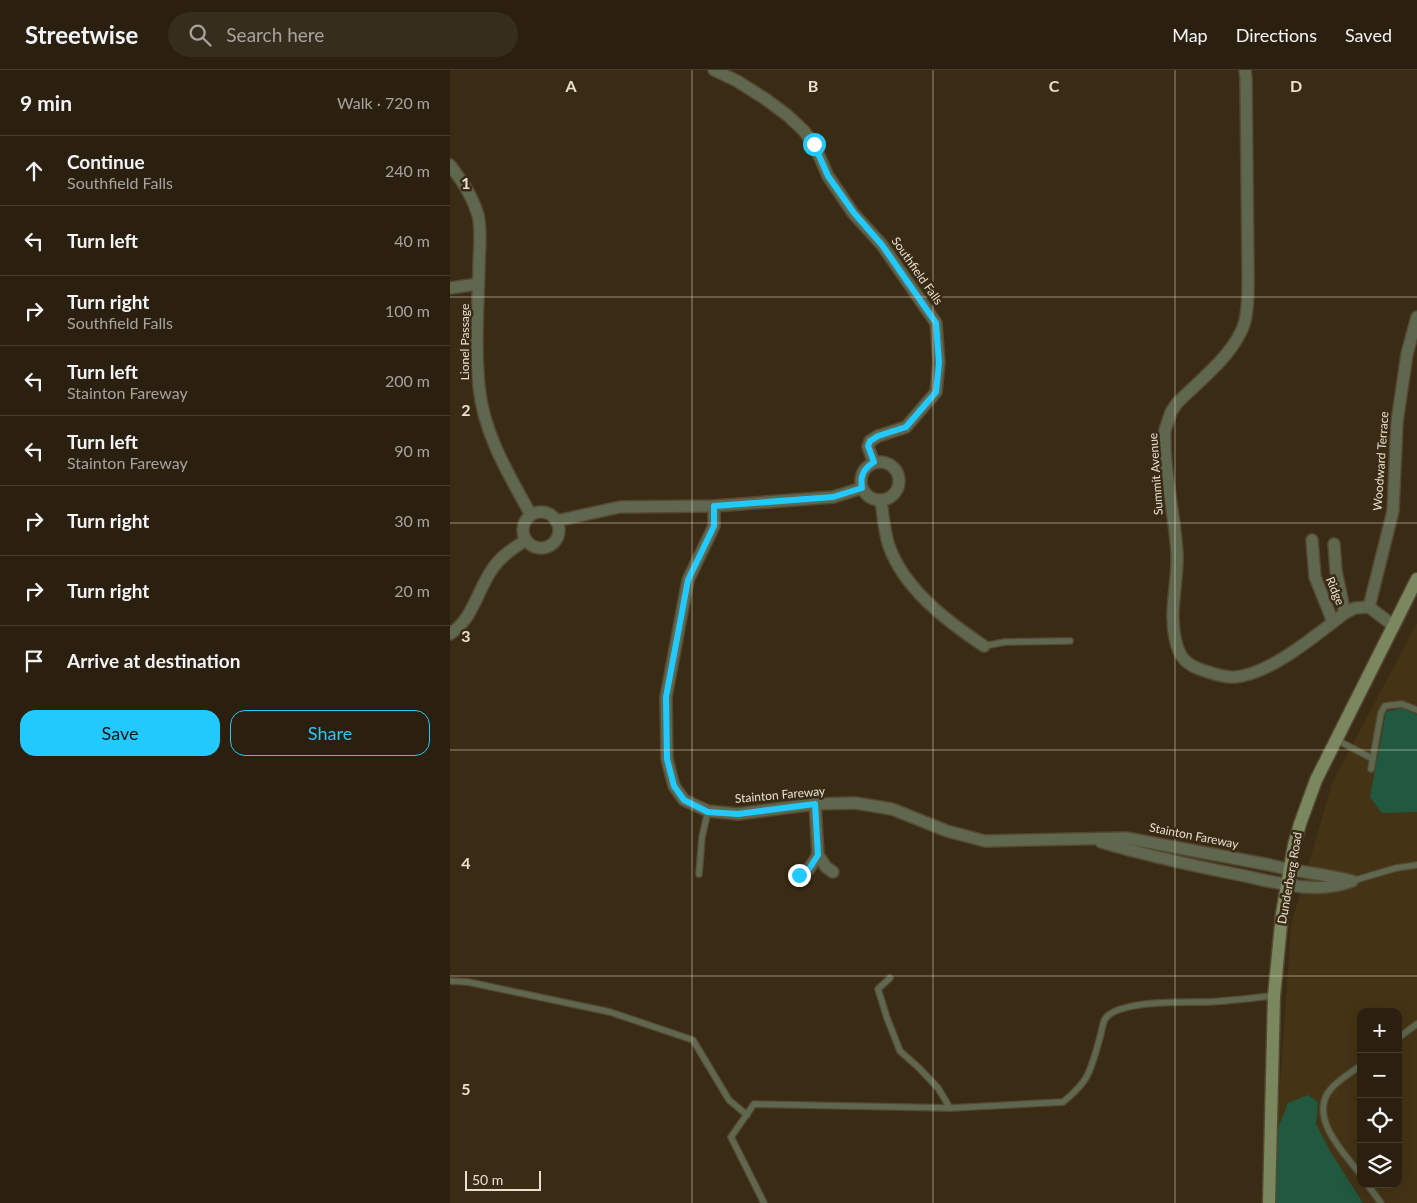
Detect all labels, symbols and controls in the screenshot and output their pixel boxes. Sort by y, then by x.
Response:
search box [168,12,518,57]
text: Streetwise [25,20,138,49]
icon: search [186,21,214,49]
text: Search here [226,23,324,46]
text: Map [1172,24,1208,46]
text: Directions [1236,24,1317,46]
text: Saved [1345,24,1392,46]
text: A [564,76,577,95]
text: B [808,76,818,95]
text: C [1049,76,1060,95]
text: D [1290,76,1302,95]
text: 9 min [20,90,72,115]
text: Walk · 720 m [337,93,430,112]
route start [803,133,826,156]
text: Continue [67,150,145,173]
icon: ahead [20,157,48,185]
text: 240 m [385,161,430,180]
text: Southfield Falls [67,173,173,192]
text: 1 [461,173,471,192]
icon: left [20,227,48,255]
text: Turn left [67,229,138,252]
text: 40 m [394,231,430,250]
street label: Southfield Falls [888,234,946,308]
text: Turn right [67,290,149,313]
icon: right [20,297,48,325]
text: 100 m [385,301,430,320]
street label: Lionel Passage [457,304,472,380]
text: Southfield Falls [67,313,173,332]
text: Turn left [67,360,138,383]
icon: left [20,367,48,395]
text: 200 m [385,371,430,390]
text: Stainton Fareway [67,383,188,402]
text: 2 [461,400,471,419]
street label: Woodward Terrace [1370,411,1391,511]
text: Turn left [67,430,138,453]
street label: Summit Avenue [1145,432,1166,516]
icon: left [20,437,48,465]
text: 90 m [394,441,430,460]
text: Stainton Fareway [67,453,188,472]
icon: right [20,507,48,535]
text: Turn right [67,509,149,532]
text: 30 m [394,511,430,530]
street label: Ridge [1323,574,1348,607]
icon: right [20,577,48,605]
text: Turn right [67,579,149,602]
text: 20 m [394,581,430,600]
text: 3 [461,626,471,645]
icon: arrive [20,647,48,675]
text: Arrive at destination [67,649,240,672]
button: Save [20,710,220,756]
button: Share [230,710,430,756]
street label: Stainton Fareway [734,783,826,806]
street label: Stainton Fareway [1148,820,1241,852]
street label: Dunderberg Road [1274,831,1305,925]
text: 4 [461,853,471,872]
route end [788,864,811,887]
map controls [1357,1008,1402,1188]
button: + [1357,1008,1402,1053]
button: − [1357,1053,1402,1098]
text: 5 [461,1079,471,1098]
button: locate [1357,1098,1402,1143]
button: layers [1357,1143,1402,1188]
scale bar [465,1168,541,1191]
text: 50 m [472,1171,503,1188]

